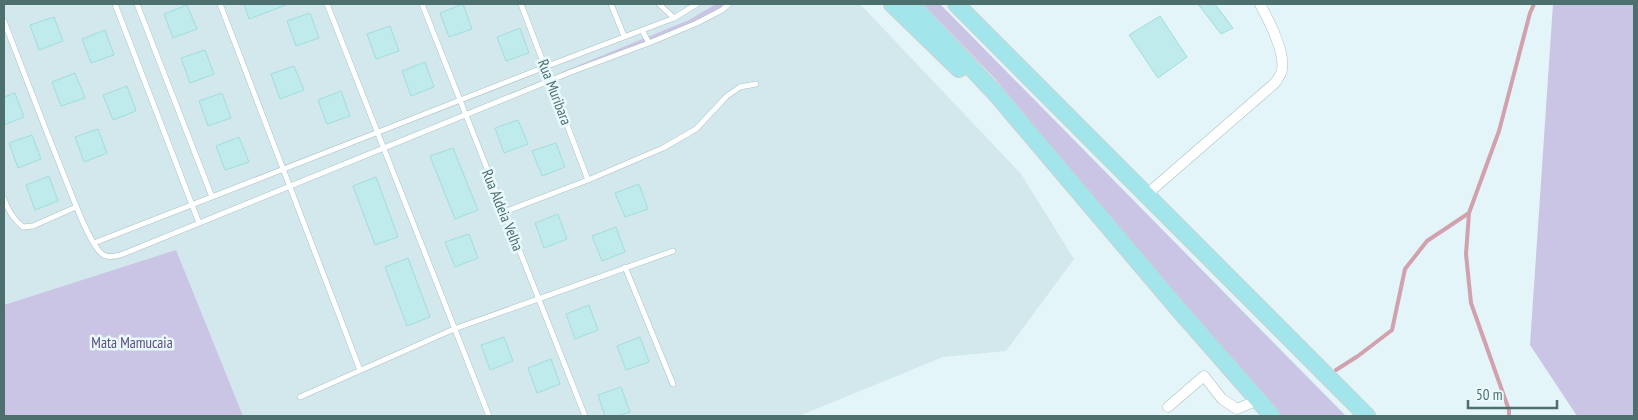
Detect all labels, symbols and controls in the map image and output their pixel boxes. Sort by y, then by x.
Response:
street label: Rua Muribara [534,56,576,128]
street label: Rua Aldeia Velha [478,166,528,254]
park label: Mata Mamucaia [91,333,173,352]
scale bar [1468,378,1557,410]
text: 50 m [1476,385,1502,404]

